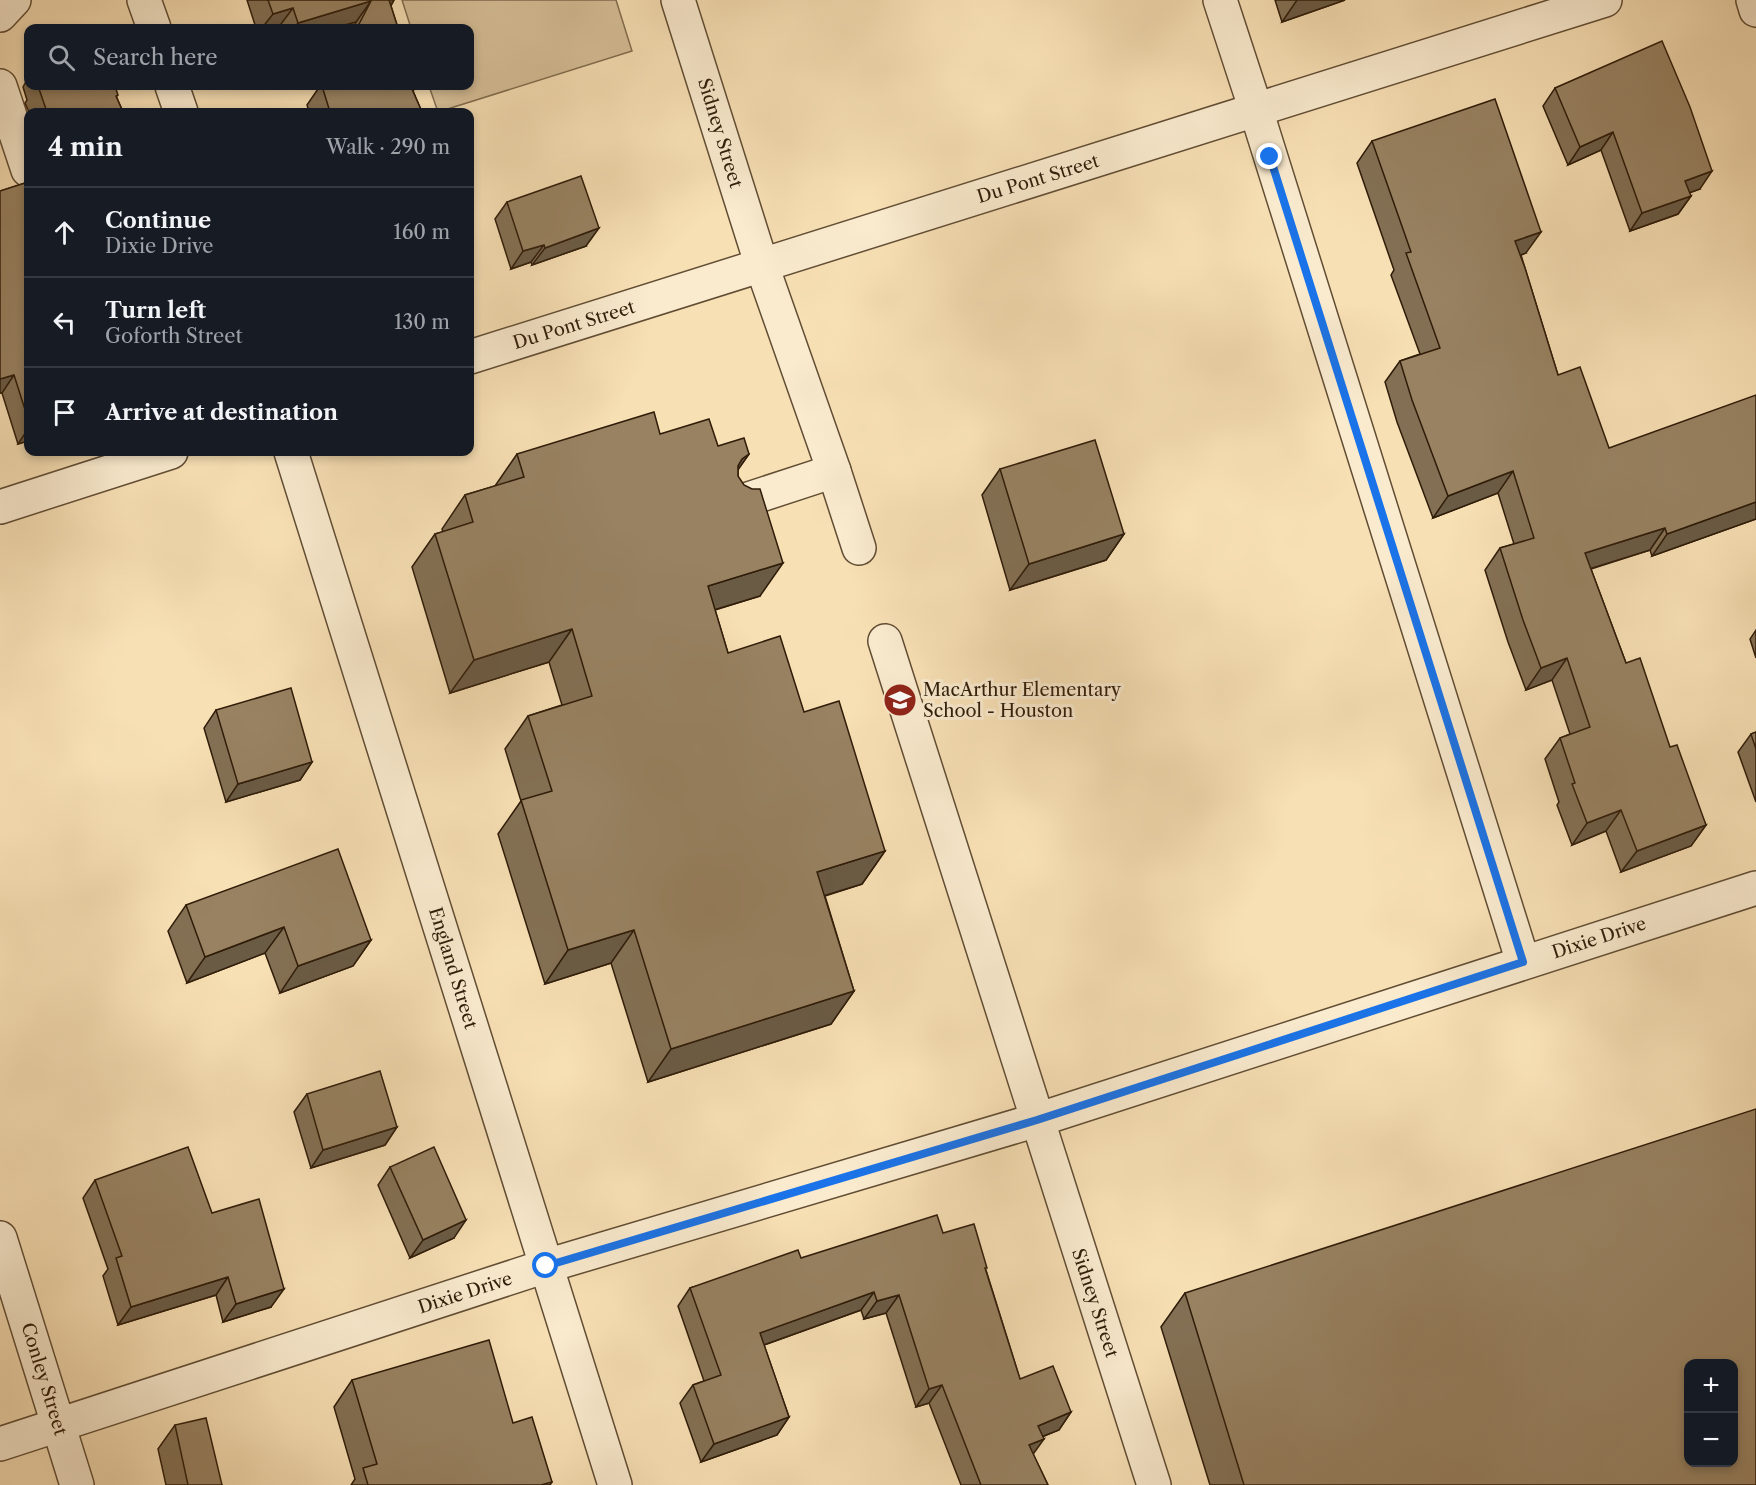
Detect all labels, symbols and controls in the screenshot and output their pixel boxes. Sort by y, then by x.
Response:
search box [24,24,474,90]
icon: search [45,41,78,74]
text: Search here [93,44,218,71]
street label: Sidney Street [693,76,747,191]
text: 4 min [48,131,123,163]
text: Walk · 290 m [326,135,450,159]
route end [1256,143,1282,169]
street label: Du Pont Street [974,150,1102,208]
text: Continue [105,207,211,234]
icon: ahead [48,216,81,249]
text: 160 m [393,220,450,244]
text: Dixie Drive [105,234,214,258]
street label: Du Pont Street [510,296,638,354]
text: Turn left [105,297,206,324]
icon: left [48,306,81,339]
text: 130 m [394,310,450,334]
text: Goforth Street [105,324,242,348]
icon: arrive [48,396,81,429]
text: Arrive at destination [105,399,338,426]
place label: MacArthur Elementary School - Houston [923,679,1122,722]
school or university icon: MacArthur Elementary School - Houston [882,682,918,718]
street label: England Street [424,905,482,1032]
street label: Dixie Drive [1549,912,1649,964]
street label: Sidney Street [1067,1246,1123,1361]
route start [532,1252,558,1278]
street label: Dixie Drive [415,1267,515,1319]
street label: Conley Street [16,1320,72,1439]
map controls [1684,1359,1738,1467]
button: + [1684,1359,1738,1413]
button: − [1684,1413,1738,1467]

